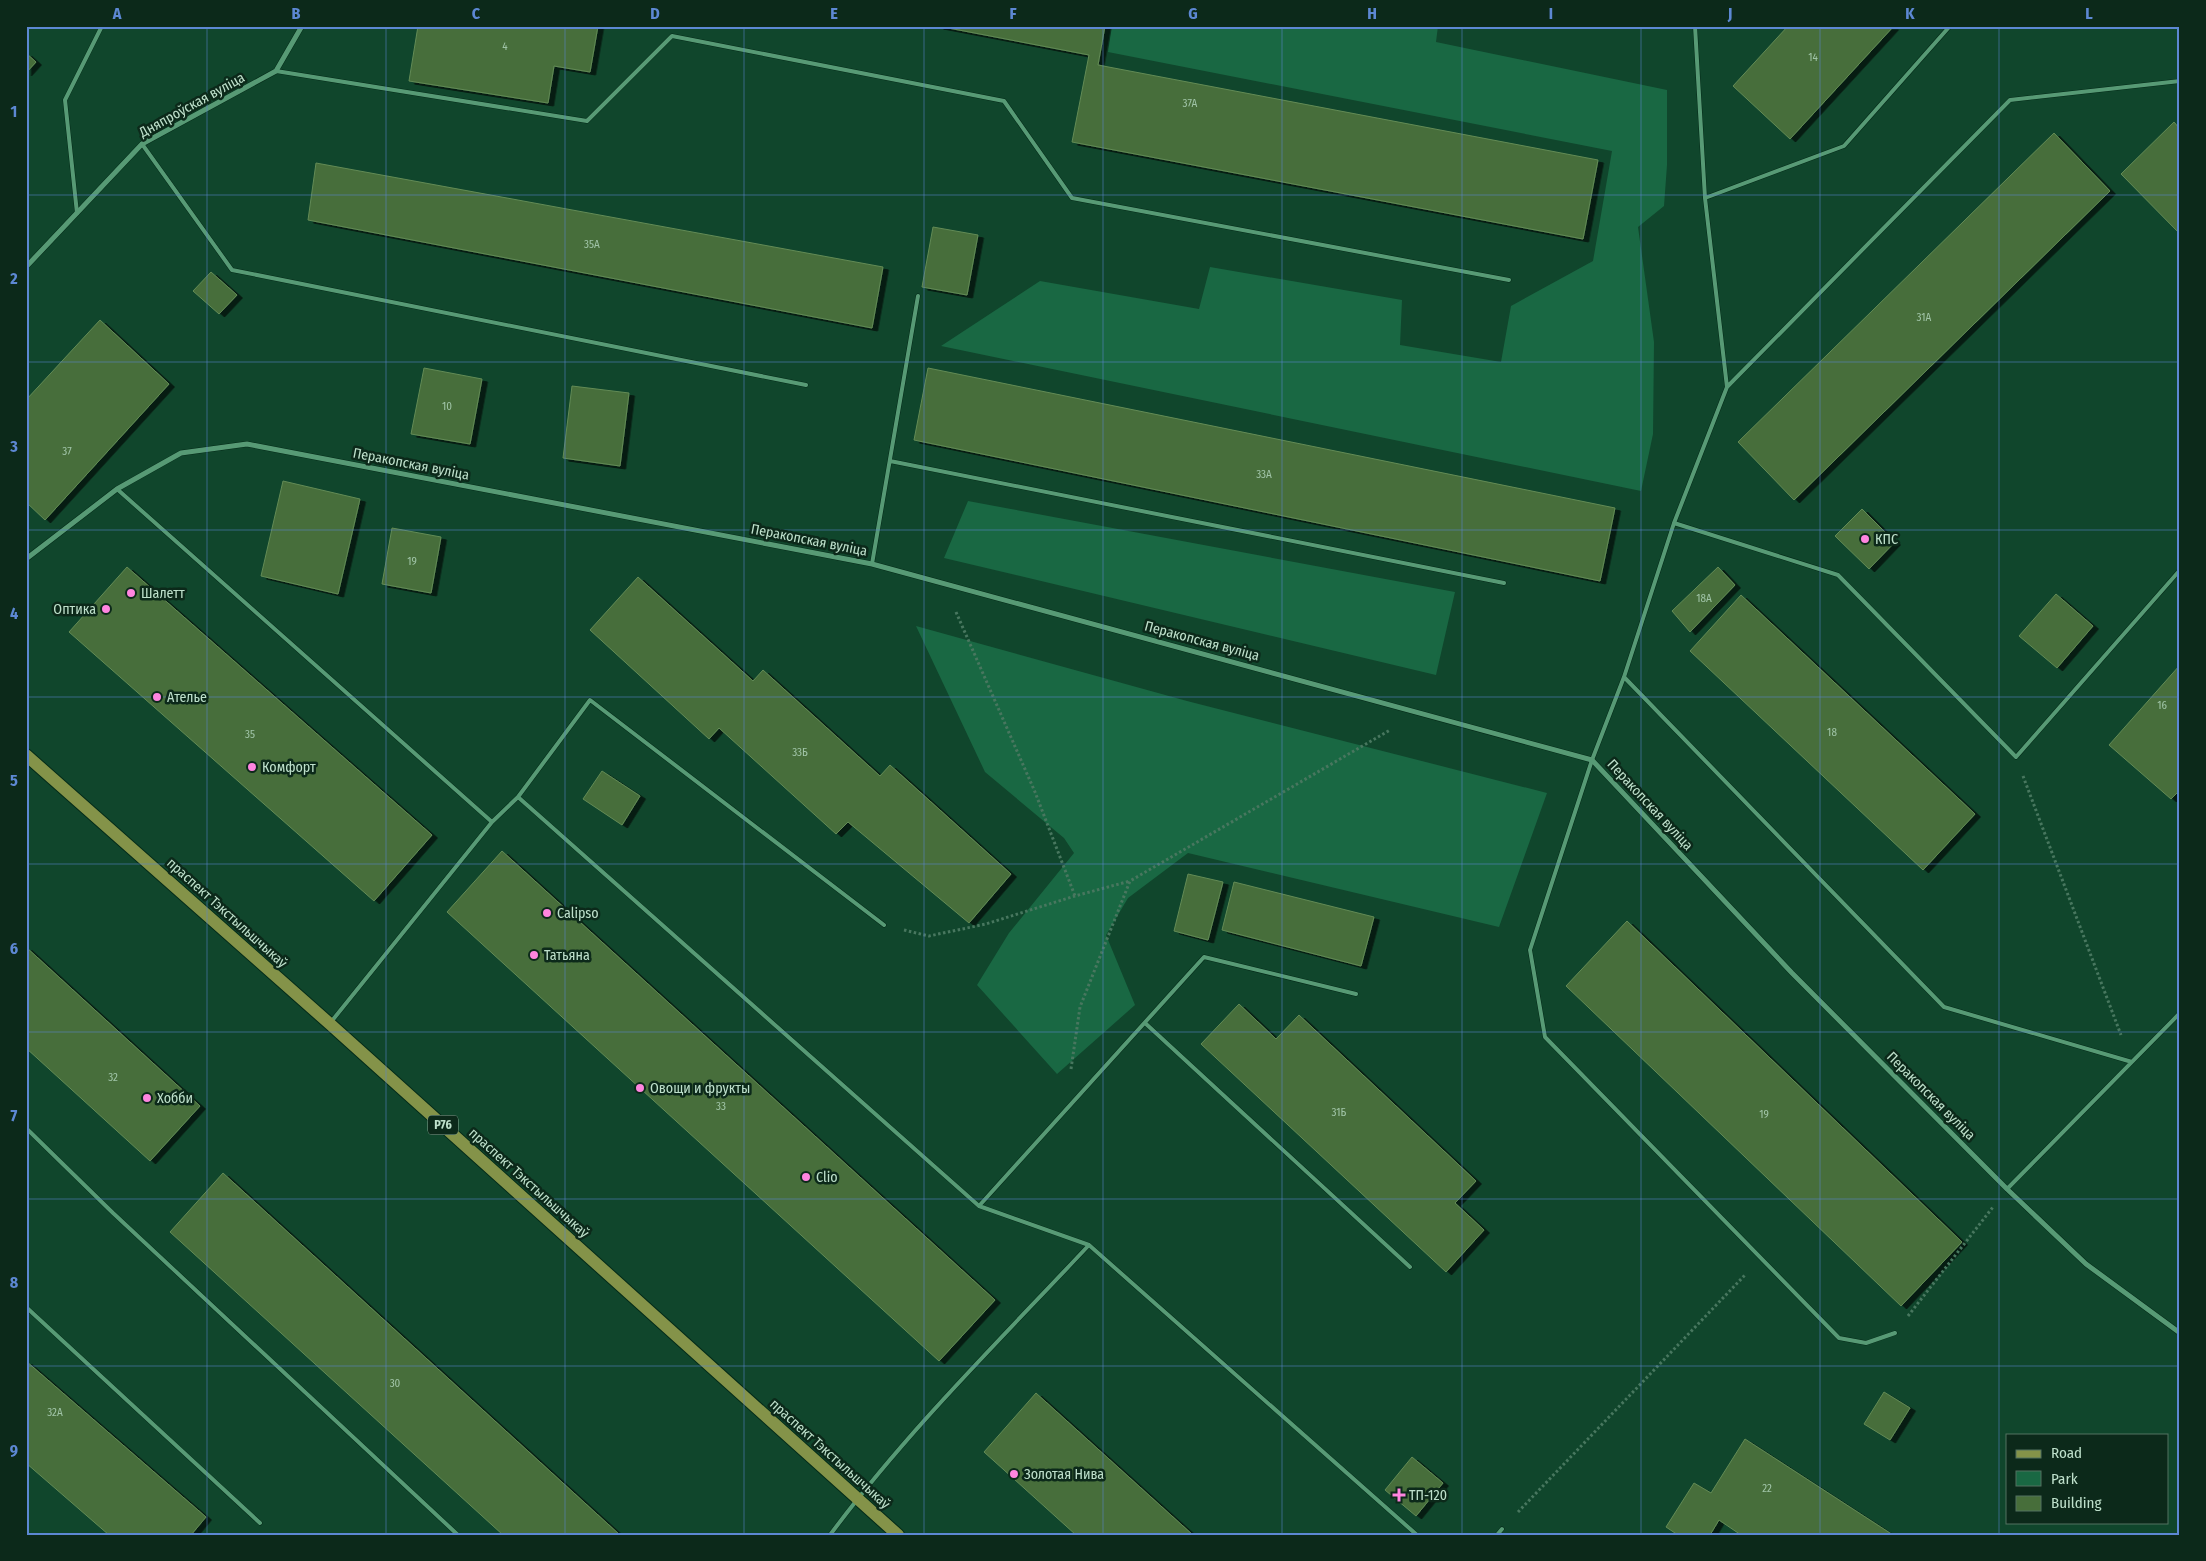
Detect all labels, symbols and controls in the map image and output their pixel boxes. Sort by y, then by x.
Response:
text: A [112,4,122,23]
text: B [292,4,301,23]
text: C [472,4,481,23]
text: D [650,4,660,23]
text: E [830,4,838,23]
text: F [1009,4,1017,23]
text: G [1188,4,1198,23]
text: H [1367,4,1377,23]
text: I [1549,4,1553,23]
text: J [1727,4,1732,23]
text: K [1905,4,1915,23]
text: L [2085,4,2093,23]
house number: 4 [502,40,508,53]
house number: 14 [1808,51,1818,64]
street label: Дняпроўская вуліца [135,69,248,142]
house number: 37А [1183,97,1198,110]
text: 1 [11,102,17,121]
house number: 35А [584,238,600,251]
text: 2 [9,269,18,288]
house number: 31А [1917,311,1932,324]
house number: 10 [442,400,452,413]
text: 3 [9,437,18,456]
street label: Перакопская вуліца [351,444,471,484]
house number: 37 [62,445,72,458]
house number: 33А [1256,468,1272,481]
street label: Перакопская вуліца [749,520,869,560]
place label: КПС [1875,531,1898,548]
marker: КПС [1859,533,1871,545]
house number: 19 [407,555,417,568]
place label: Шалетт [141,585,185,602]
marker: Шалетт [125,587,137,599]
house number: 18А [1696,592,1712,605]
place label: Оптика [53,601,96,618]
marker: Оптика [100,603,112,615]
text: 4 [10,604,18,623]
street label: Перакопская вуліца [1143,618,1261,665]
place label: Ателье [167,689,207,706]
marker: Ателье [151,691,163,703]
house number: 16 [2157,699,2167,712]
house number: 18 [1827,726,1837,739]
house number: 35 [245,728,255,741]
house number: 33Б [792,746,808,759]
street label: Перакопская вуліца [1603,756,1697,854]
place label: Комфорт [262,759,316,776]
marker: Комфорт [246,761,258,773]
text: 5 [10,771,18,790]
street label: праспект Тэкстыльшчыкаў [163,855,291,972]
place label: Calipso [557,905,599,922]
marker: Calipso [541,907,553,919]
text: 6 [10,939,18,958]
place label: Татьяна [544,947,590,964]
marker: Татьяна [528,949,540,961]
street label: Перакопская вуліца [1883,1048,1979,1144]
house number: 32 [108,1071,118,1084]
place label: Овощи и фрукты [650,1080,750,1097]
marker: Овощи и фрукты [634,1082,646,1094]
place label: Хобби [157,1090,193,1107]
marker: Хобби [141,1092,153,1104]
house number: 33 [716,1100,726,1113]
text: 7 [11,1106,18,1125]
house number: 31Б [1332,1106,1347,1119]
house number: 19 [1759,1108,1769,1121]
road number: Р76 [428,1116,458,1134]
street label: праспект Тэкстыльшчыкаў [465,1125,593,1242]
place label: Clio [816,1169,838,1186]
marker: Clio [800,1171,812,1183]
text: 8 [10,1273,19,1292]
house number: 30 [390,1377,401,1390]
street label: праспект Тэкстыльшчыкаў [766,1396,894,1513]
house number: 32А [47,1406,63,1419]
legend [2006,1434,2168,1524]
text: 9 [10,1441,18,1460]
text: Road [2051,1444,2082,1462]
place label: Золотая Нива [1024,1466,1104,1483]
marker: Золотая Нива [1008,1468,1020,1480]
text: Park [2051,1470,2078,1488]
house number: 22 [1762,1482,1772,1495]
place label: ТП-120 [1409,1487,1447,1504]
marker: ТП-120 [1393,1489,1405,1501]
text: Building [2051,1494,2102,1512]

